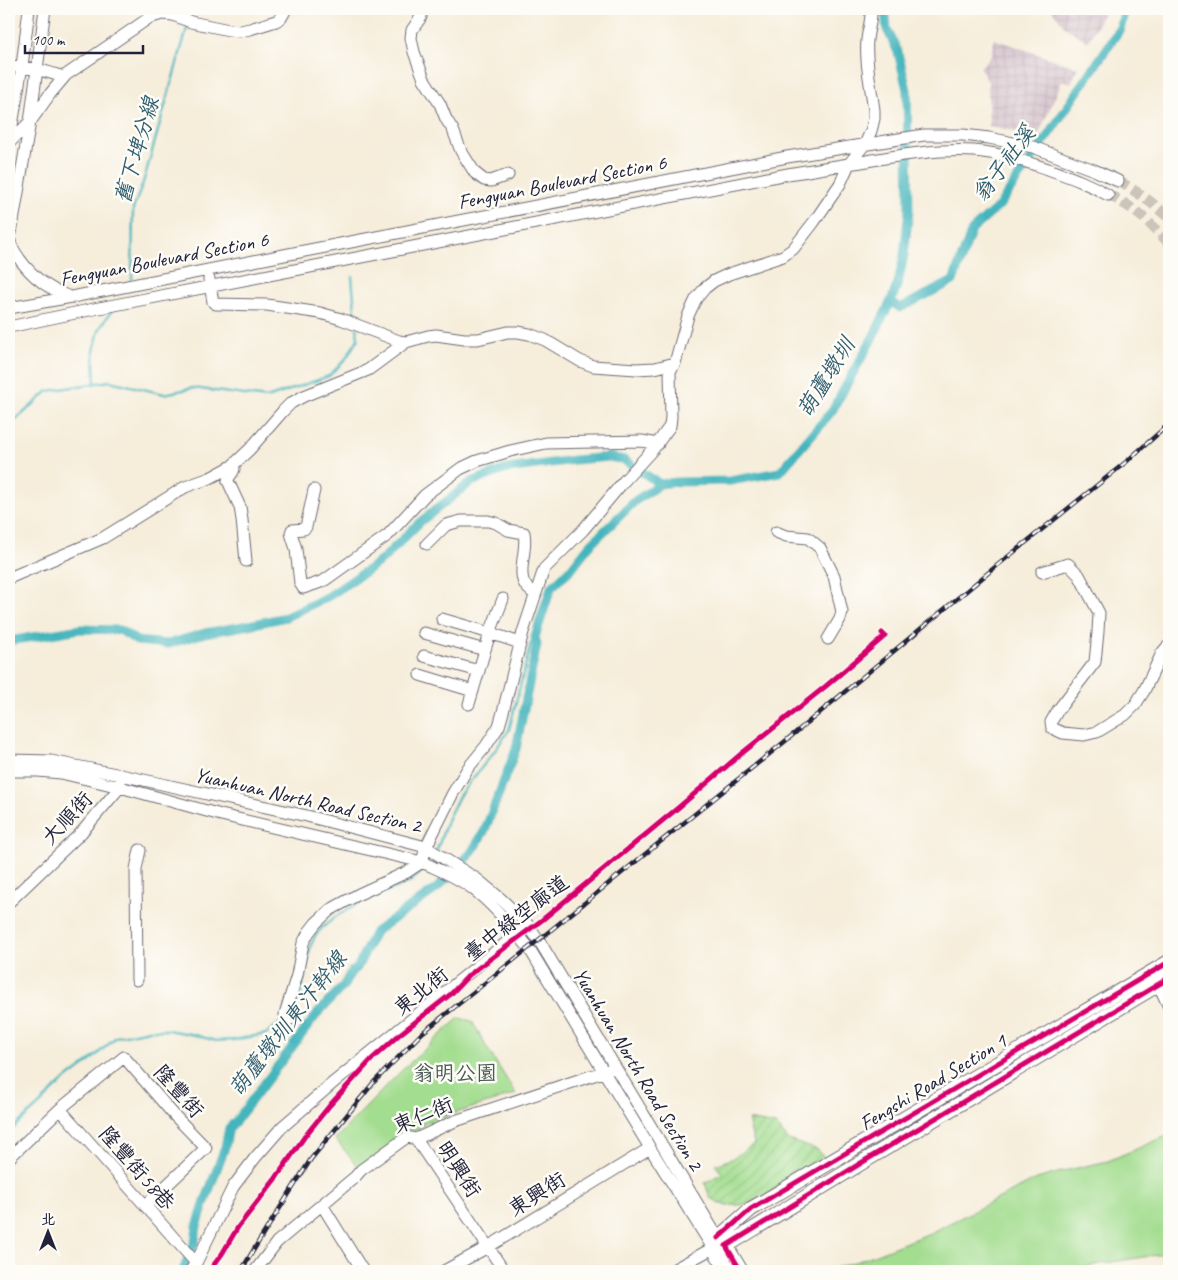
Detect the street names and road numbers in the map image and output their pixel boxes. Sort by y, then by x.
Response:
street label: Fengyuan Boulevard Section 6 [456,149,669,215]
street label: Fengyuan Boulevard Section 6 [58,226,271,292]
street label: Yuanhuan North Road Section 2 [192,761,425,839]
street label: 大順街 [36,786,98,850]
street label: 臺中綠空廊道 [458,869,574,967]
street label: 東北街 [388,961,454,1021]
street label: Yuanhuan North Road Section 2 [567,963,710,1176]
street label: Fengshi Road Section 1 [855,1027,1013,1136]
street label: 隆豐街 [148,1059,210,1123]
street label: 東仁街 [389,1091,457,1139]
street label: 隆豐街58巷 [93,1121,181,1215]
street label: 明興街 [431,1136,487,1202]
street label: 東興街 [503,1166,571,1222]

